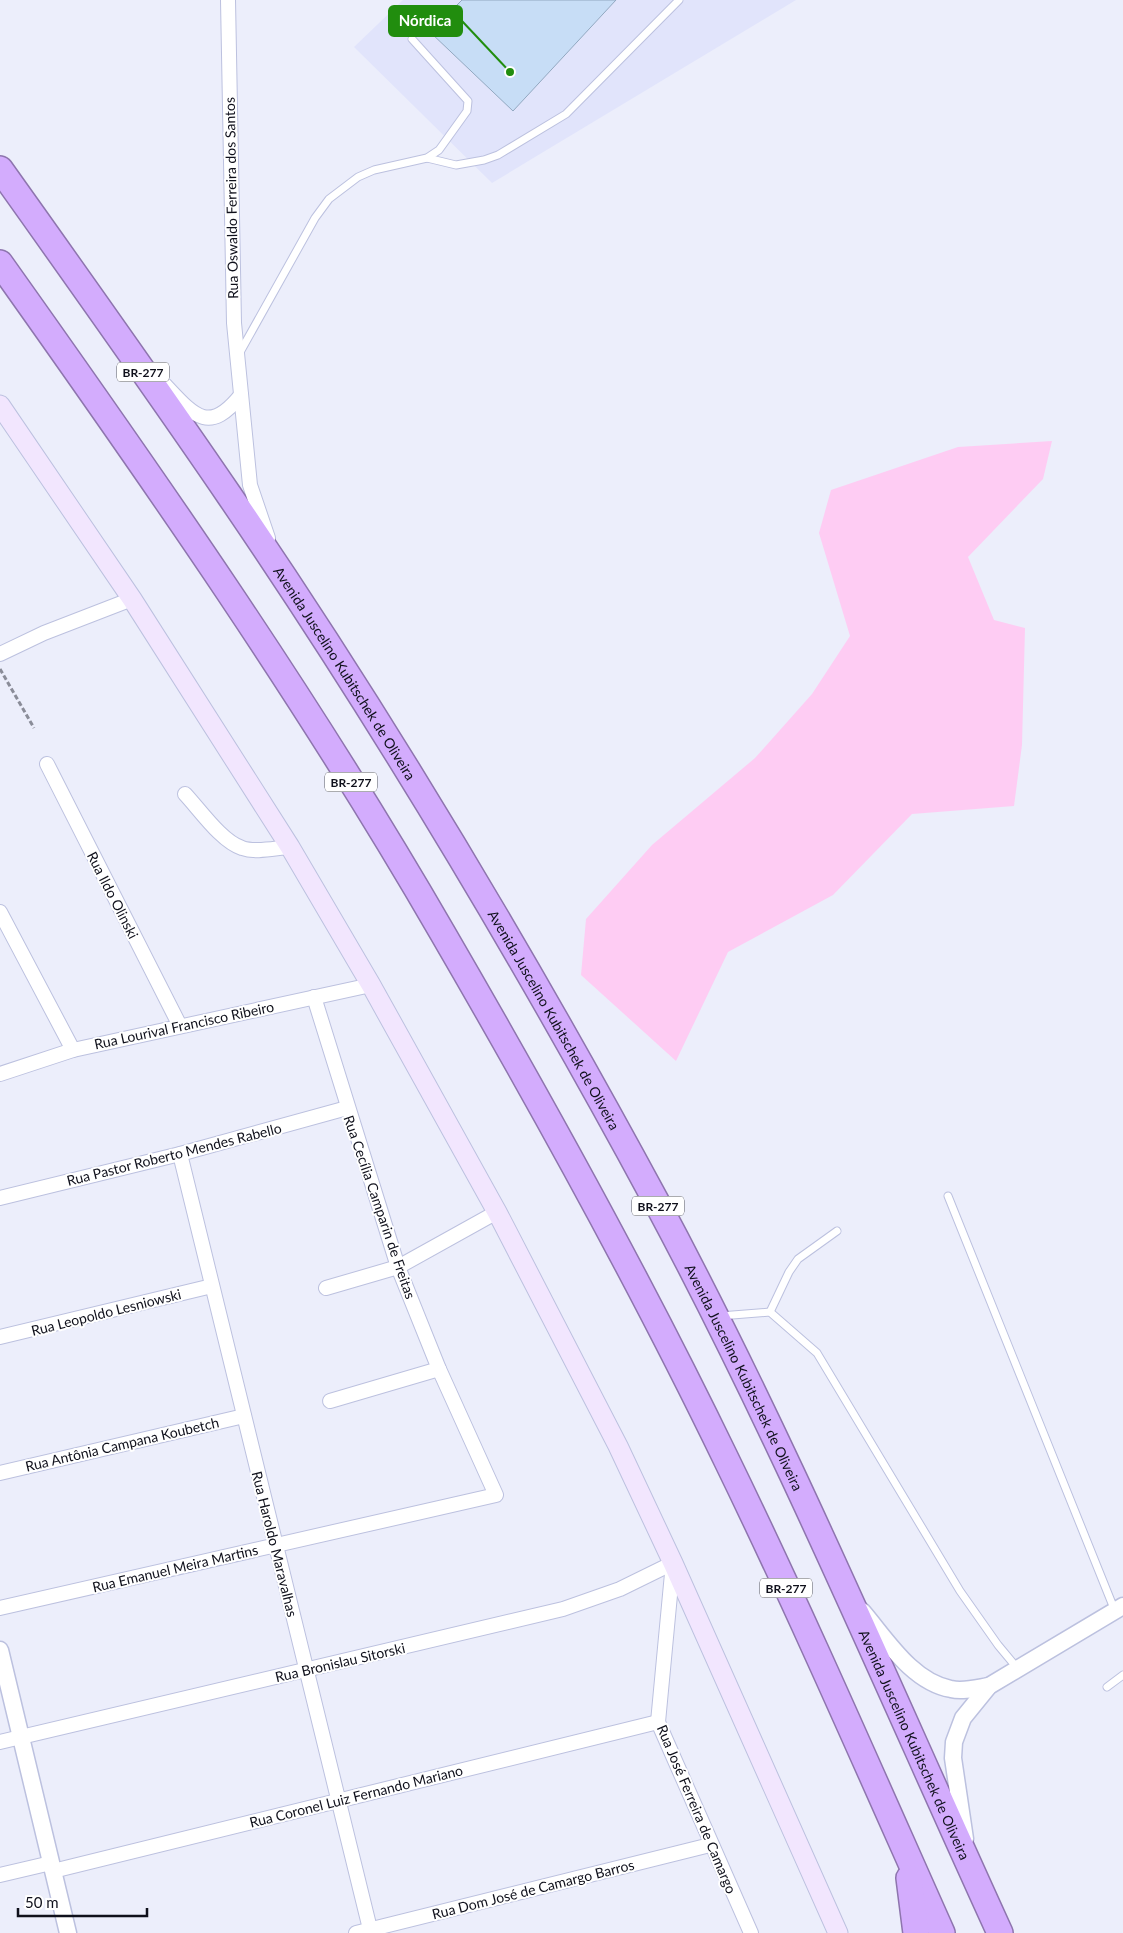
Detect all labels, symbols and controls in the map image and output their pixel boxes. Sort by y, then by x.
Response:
callout: Nórdica [389,6,462,36]
text: Nórdica [399,11,451,29]
street label: Rua Oswaldo Ferreira dos Santos [221,97,241,299]
road number: BR-277 [117,362,169,382]
street label: Avenida Juscelino Kubitschek de Oliveira [271,563,420,783]
road number: BR-277 [325,772,377,792]
street label: Rua Ildo Olinski [84,849,142,941]
street label: Avenida Juscelino Kubitschek de Oliveira [485,907,624,1133]
street label: Rua Lourival Francisco Ribeiro [93,998,275,1052]
street label: Rua Cecília Camparin de Freitas [341,1113,419,1301]
street label: Rua Pastor Roberto Mendes Rabello [65,1119,283,1189]
road number: BR-277 [632,1196,684,1216]
street label: Avenida Juscelino Kubitschek de Oliveira [682,1261,807,1493]
street label: Rua Leopoldo Lesniowski [29,1285,183,1339]
street label: Rua Antônia Campana Koubetch [23,1413,221,1475]
street label: Rua Haroldo Maravalhas [249,1469,301,1619]
street label: Rua Emanuel Meira Martins [91,1541,259,1595]
road number: BR-277 [760,1579,812,1598]
street label: Avenida Juscelino Kubitschek de Oliveira [856,1627,974,1862]
street label: Rua Bronislau Sitorski [273,1639,407,1685]
street label: Rua José Ferreira de Camargo [654,1722,740,1896]
street label: Rua Coronel Luiz Fernando Mariano [248,1761,465,1831]
street label: Rua Dom José de Camargo Barros [430,1856,636,1922]
scale bar [18,1886,146,1918]
text: 50 m [25,1893,59,1911]

